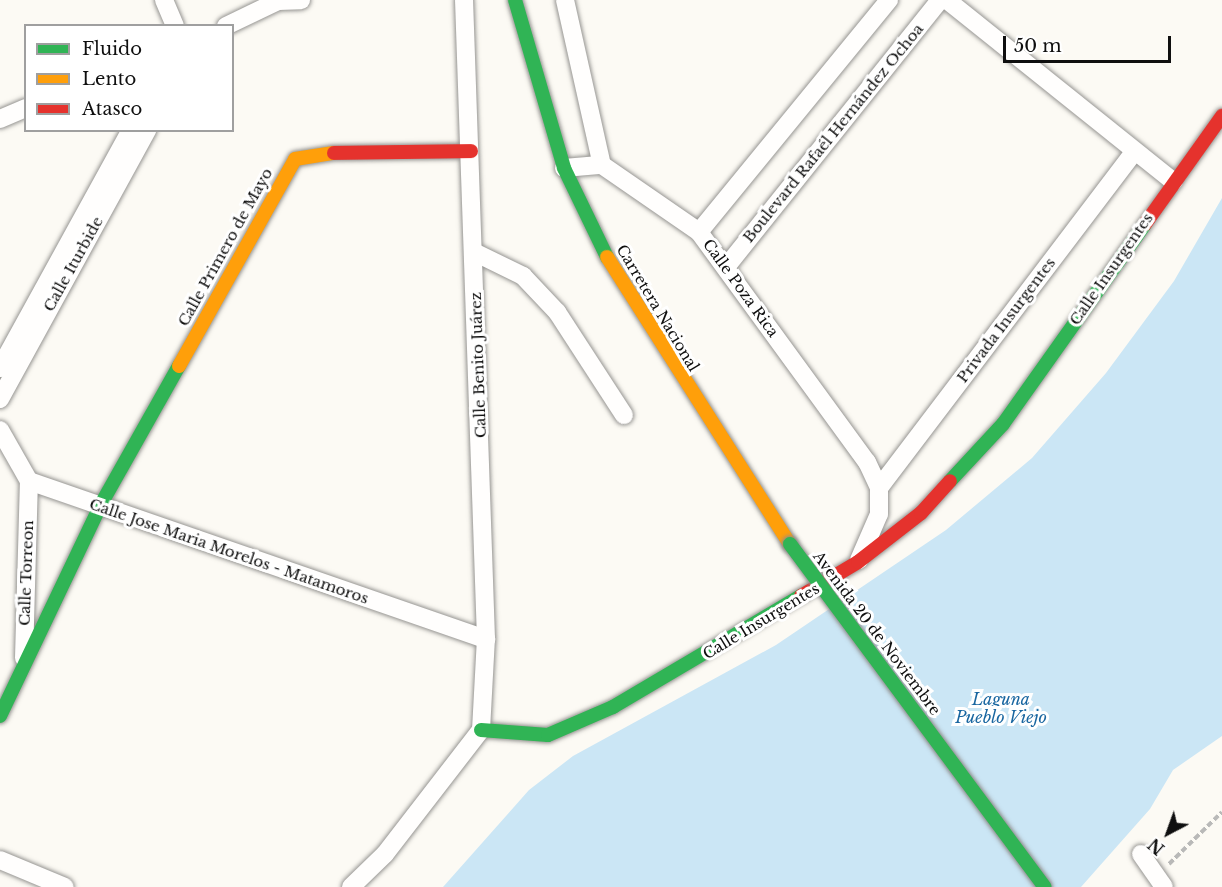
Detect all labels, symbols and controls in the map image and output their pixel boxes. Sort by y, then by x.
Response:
street label: Boulevard Rafaél Hernández Ochoa [739,20,927,246]
legend [24,24,234,132]
scale bar [1006,24,1174,62]
text: 50 m [1014,35,1062,57]
text: Fluido [82,38,142,60]
text: Lento [82,68,136,90]
text: Atasco [82,98,142,120]
street label: Calle Primero de Mayo [174,165,276,329]
street label: Calle Insurgentes [1066,210,1156,328]
street label: Calle Iturbide [40,214,106,314]
street label: Calle Poza Rica [699,235,783,341]
street label: Carretera Nacional [613,241,703,375]
street label: Privada Insurgentes [953,254,1059,386]
street label: Calle Benito Juárez [466,292,490,438]
street label: Calle Jose Maria Morelos - Matamoros [87,495,371,607]
street label: Calle Torreon [15,520,37,626]
street label: Avenida 20 de Noviembre [809,548,945,718]
street label: Calle Insurgentes [700,579,822,663]
water label: Laguna Pueblo Viejo [955,689,1047,727]
north arrow [1138,803,1198,863]
text: N [1144,834,1168,859]

